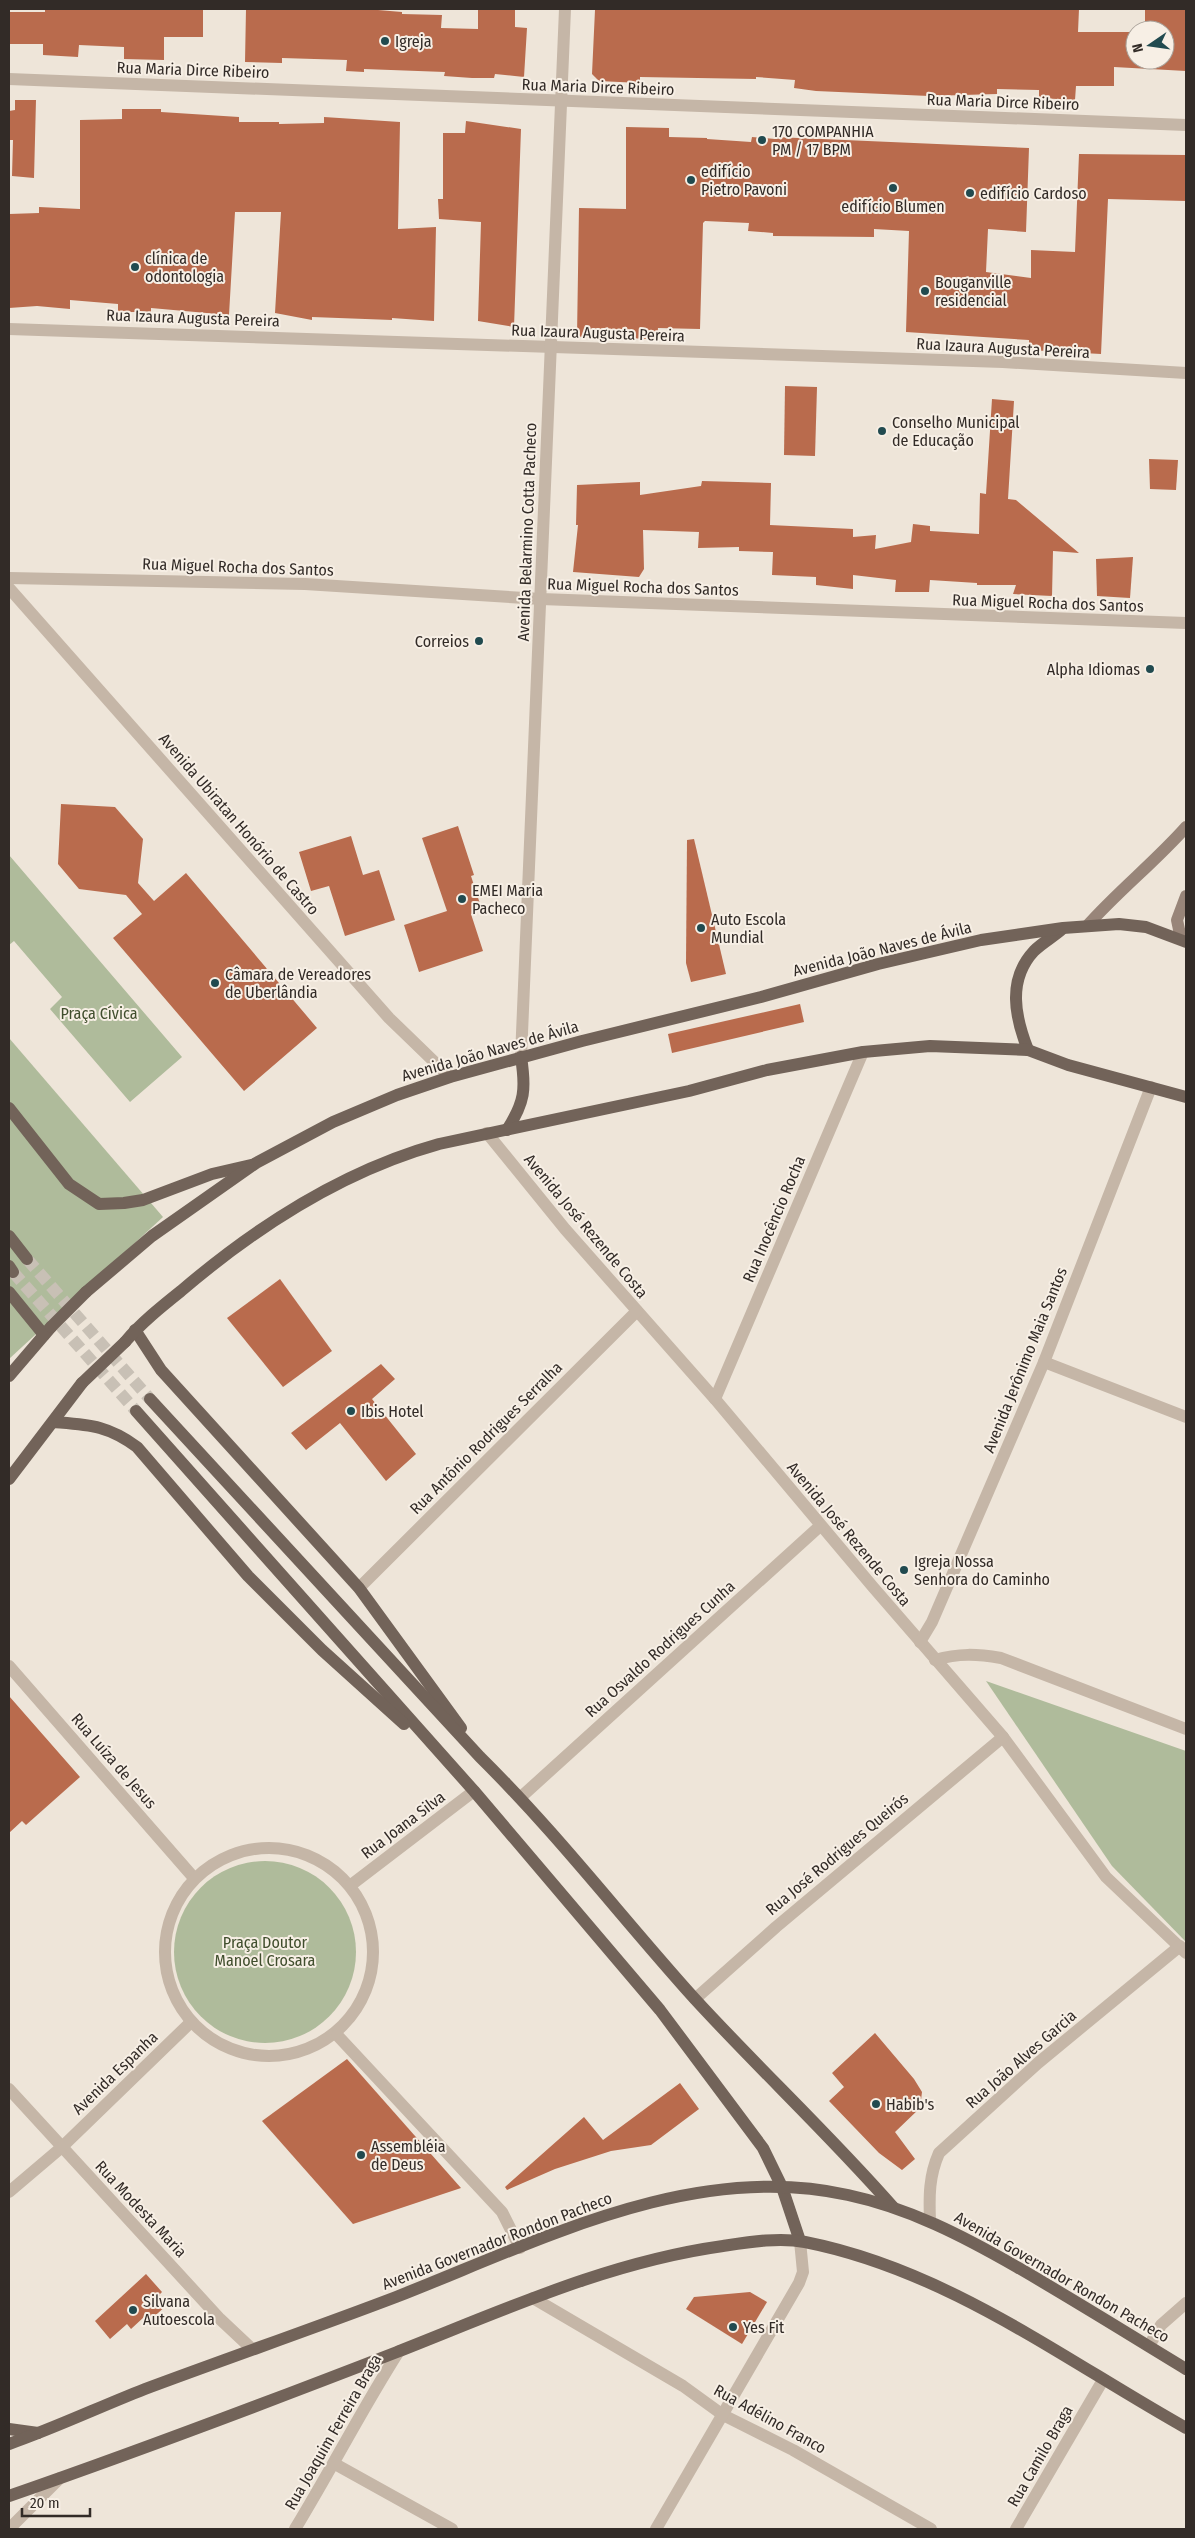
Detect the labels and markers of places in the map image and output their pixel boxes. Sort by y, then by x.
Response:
place label: Igreja [395,32,432,51]
marker: Igreja [379,35,391,47]
place label: 170 COMPANHIA PM / 17 BPM [772,122,874,159]
marker: 170 COMPANHIA PM / 17 BPM [756,134,768,146]
place label: edifício Pietro Pavoni [701,162,787,199]
marker: edifício Pietro Pavoni [685,174,697,186]
marker: edifício Blumen [887,182,899,194]
place label: edifício Cardoso [980,184,1087,203]
marker: edifício Cardoso [964,187,976,199]
place label: edifício Blumen [841,197,945,216]
place label: clínica de odontologia [145,249,224,286]
marker: clínica de odontologia [129,261,141,273]
place label: Bouganville residencial [935,273,1011,310]
marker: Bouganville residencial [919,285,931,297]
place label: Conselho Municipal de Educação [892,413,1020,450]
marker: Conselho Municipal de Educação [876,425,888,437]
place label: Correios [415,632,469,651]
marker: Correios [473,635,485,647]
place label: Alpha Idiomas [1047,660,1140,679]
marker: Alpha Idiomas [1144,663,1156,675]
place label: EMEI Maria Pacheco [472,881,543,918]
marker: EMEI Maria Pacheco [456,893,468,905]
place label: Auto Escola Mundial [711,910,786,947]
marker: Auto Escola Mundial [695,922,707,934]
place label: Câmara de Vereadores de Uberlândia [225,965,371,1002]
marker: Câmara de Vereadores de Uberlândia [209,977,221,989]
place label: Ibis Hotel [361,1402,424,1421]
marker: Ibis Hotel [345,1405,357,1417]
place label: Igreja Nossa Senhora do Caminho [914,1552,1050,1589]
marker: Igreja Nossa Senhora do Caminho [898,1564,910,1576]
place label: Habib's [886,2095,935,2114]
marker: Habib's [870,2098,882,2110]
place label: Assembléia de Deus [371,2137,446,2174]
marker: Assembléia de Deus [355,2149,367,2161]
place label: Silvana Autoescola [143,2292,215,2329]
marker: Silvana Autoescola [127,2304,139,2316]
place label: Yes Fit [743,2318,785,2337]
marker: Yes Fit [727,2321,739,2333]

